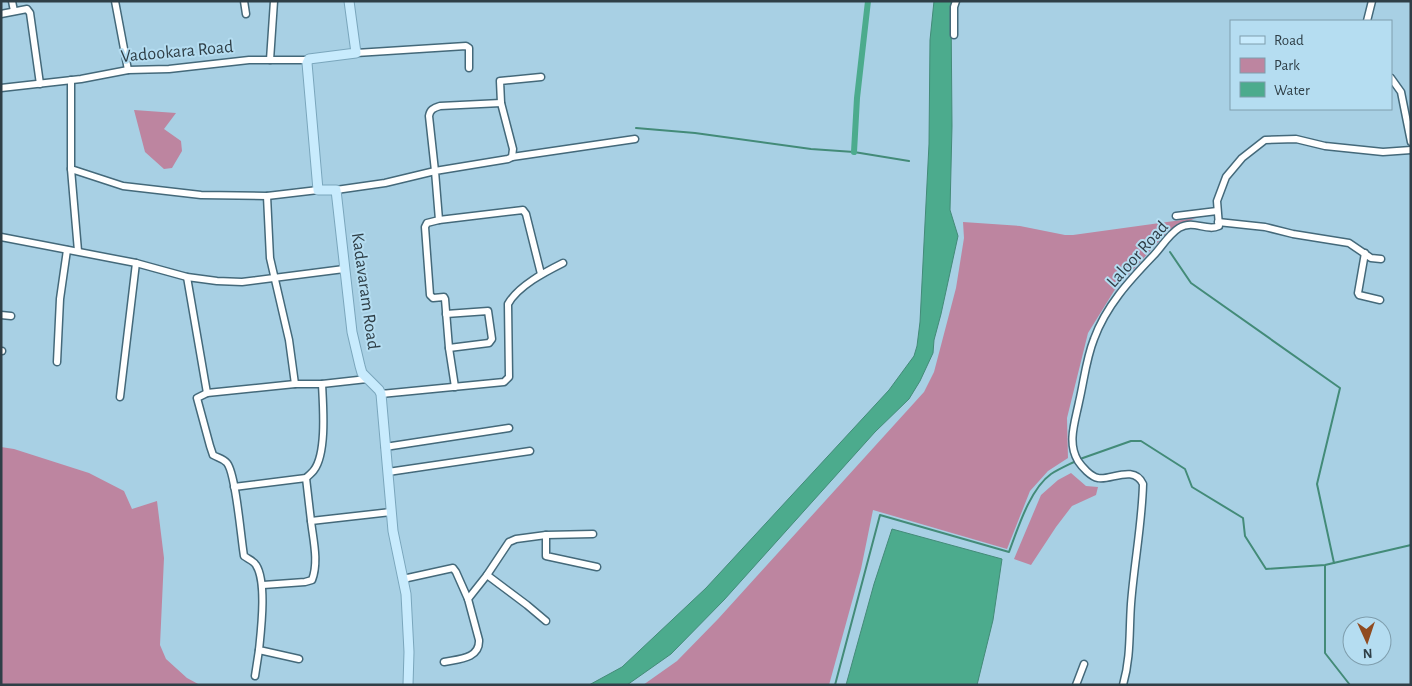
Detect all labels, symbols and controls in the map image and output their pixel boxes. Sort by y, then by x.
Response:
legend [1230,20,1392,110]
text: Road [1274,33,1304,48]
street label: Vadookara Road [120,38,234,66]
text: Park [1274,58,1300,73]
text: Water [1274,83,1310,98]
street label: Laloor Road [1104,218,1172,291]
street label: Kadavaram Road [348,232,382,351]
north arrow [1342,616,1392,666]
text: N [1362,646,1373,660]

